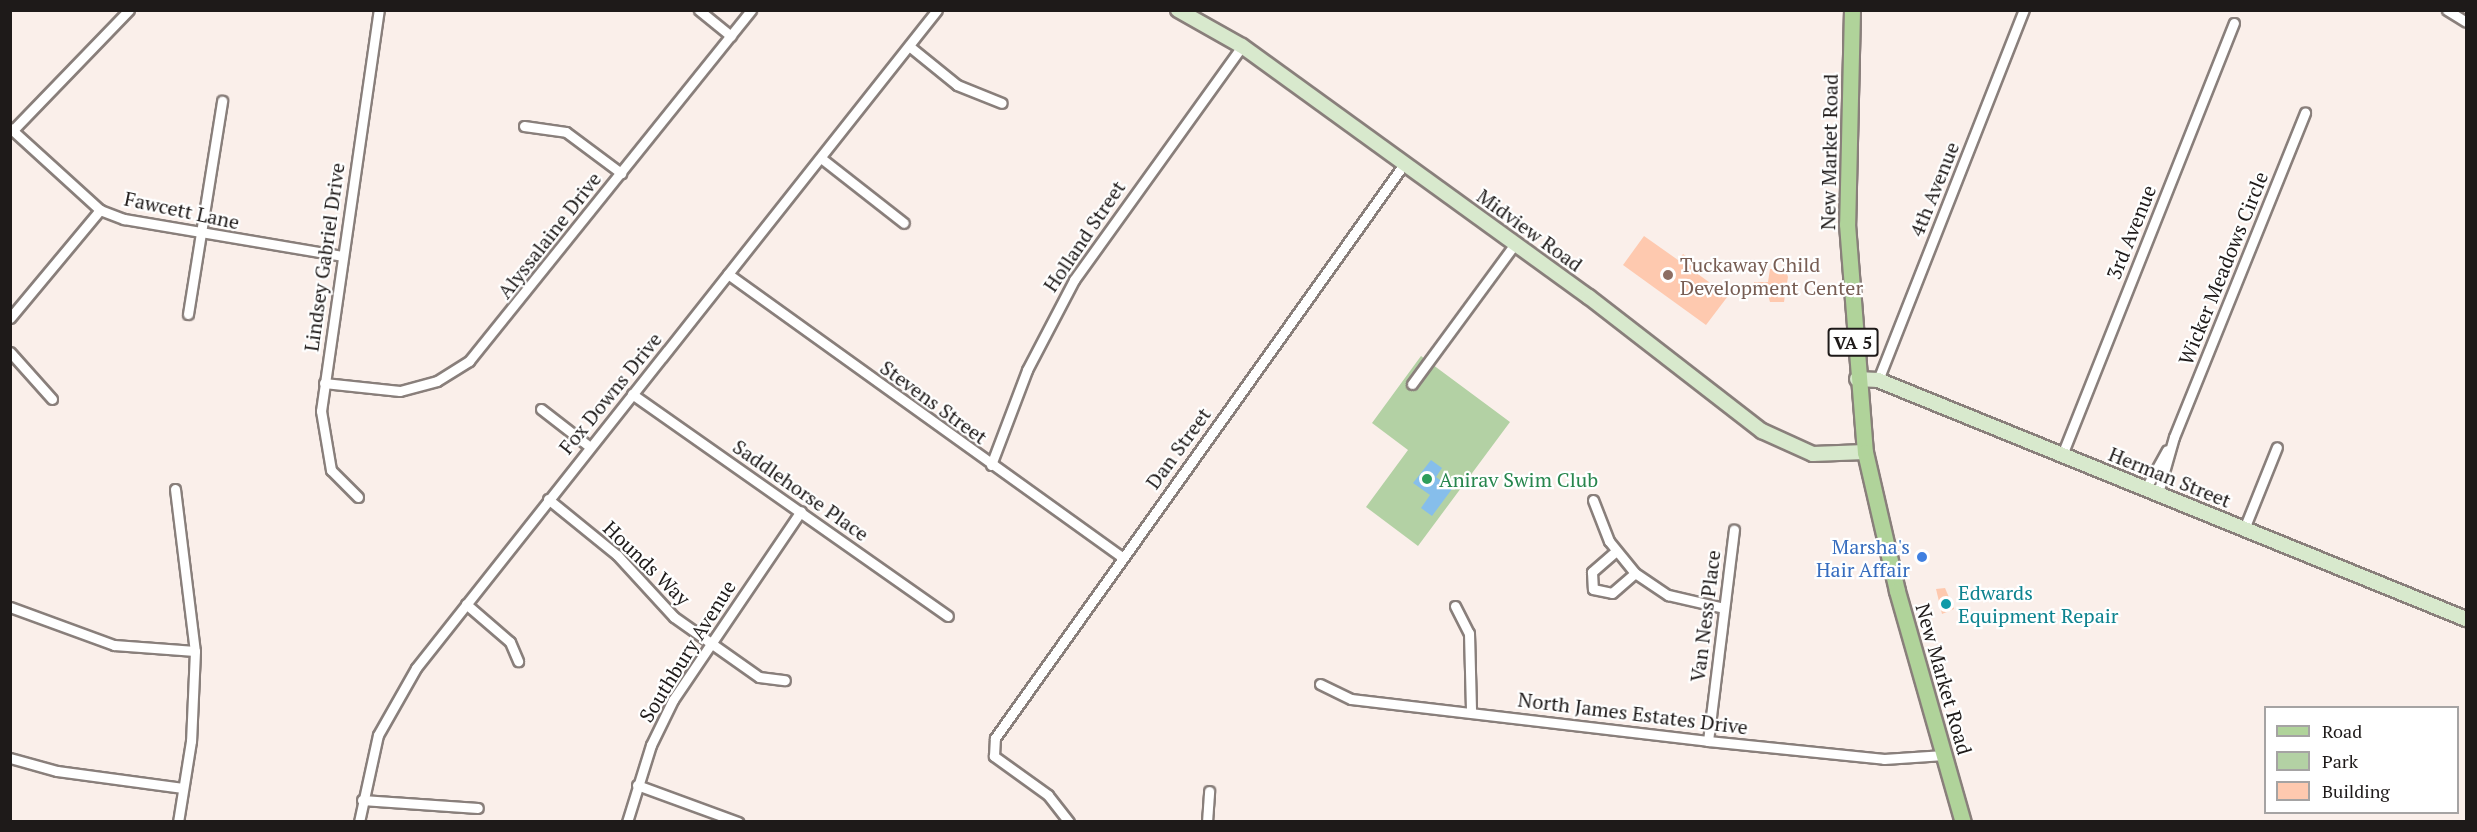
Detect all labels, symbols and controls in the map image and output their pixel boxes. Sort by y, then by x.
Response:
street label: New Market Road [1816,74,1842,230]
street label: 4th Avenue [1904,138,1964,240]
street label: Lindsey Gabriel Drive [299,161,349,353]
street label: Alyssalaine Drive [492,167,606,303]
street label: Wicker Meadows Circle [2173,168,2273,368]
street label: Holland Street [1038,176,1130,296]
street label: 3rd Avenue [2101,181,2161,283]
street label: Midview Road [1473,184,1587,276]
street label: Fawcett Lane [122,186,242,234]
place label: Tuckaway Child Development Center [1680,252,1863,299]
marker: Tuckaway Child Development Center [1661,268,1675,282]
street label: Fox Downs Drive [554,327,666,459]
road number: VA 5 [1826,327,1880,357]
street label: Stevens Street [876,355,992,449]
street label: Dan Street [1141,403,1215,493]
street label: Saddlehorse Place [728,434,874,546]
street label: Herman Street [2105,442,2235,512]
place label: Anirav Swim Club [1439,467,1598,491]
marker: Anirav Swim Club [1420,472,1434,486]
street label: Hounds Way [599,516,695,610]
place label: Marsha's Hair Affair [1816,534,1910,581]
street label: Van Ness Place [1685,549,1725,683]
marker: Marsha's Hair Affair [1915,550,1929,564]
street label: Southbury Avenue [634,575,740,727]
place label: Edwards Equipment Repair [1958,580,2118,627]
marker: Edwards Equipment Repair [1939,597,1953,611]
street label: New Market Road [1911,601,1977,757]
street label: North James Estates Drive [1517,687,1749,739]
legend [2264,706,2459,814]
text: Road [2322,719,2362,743]
text: Park [2322,749,2358,773]
text: Building [2322,779,2390,803]

